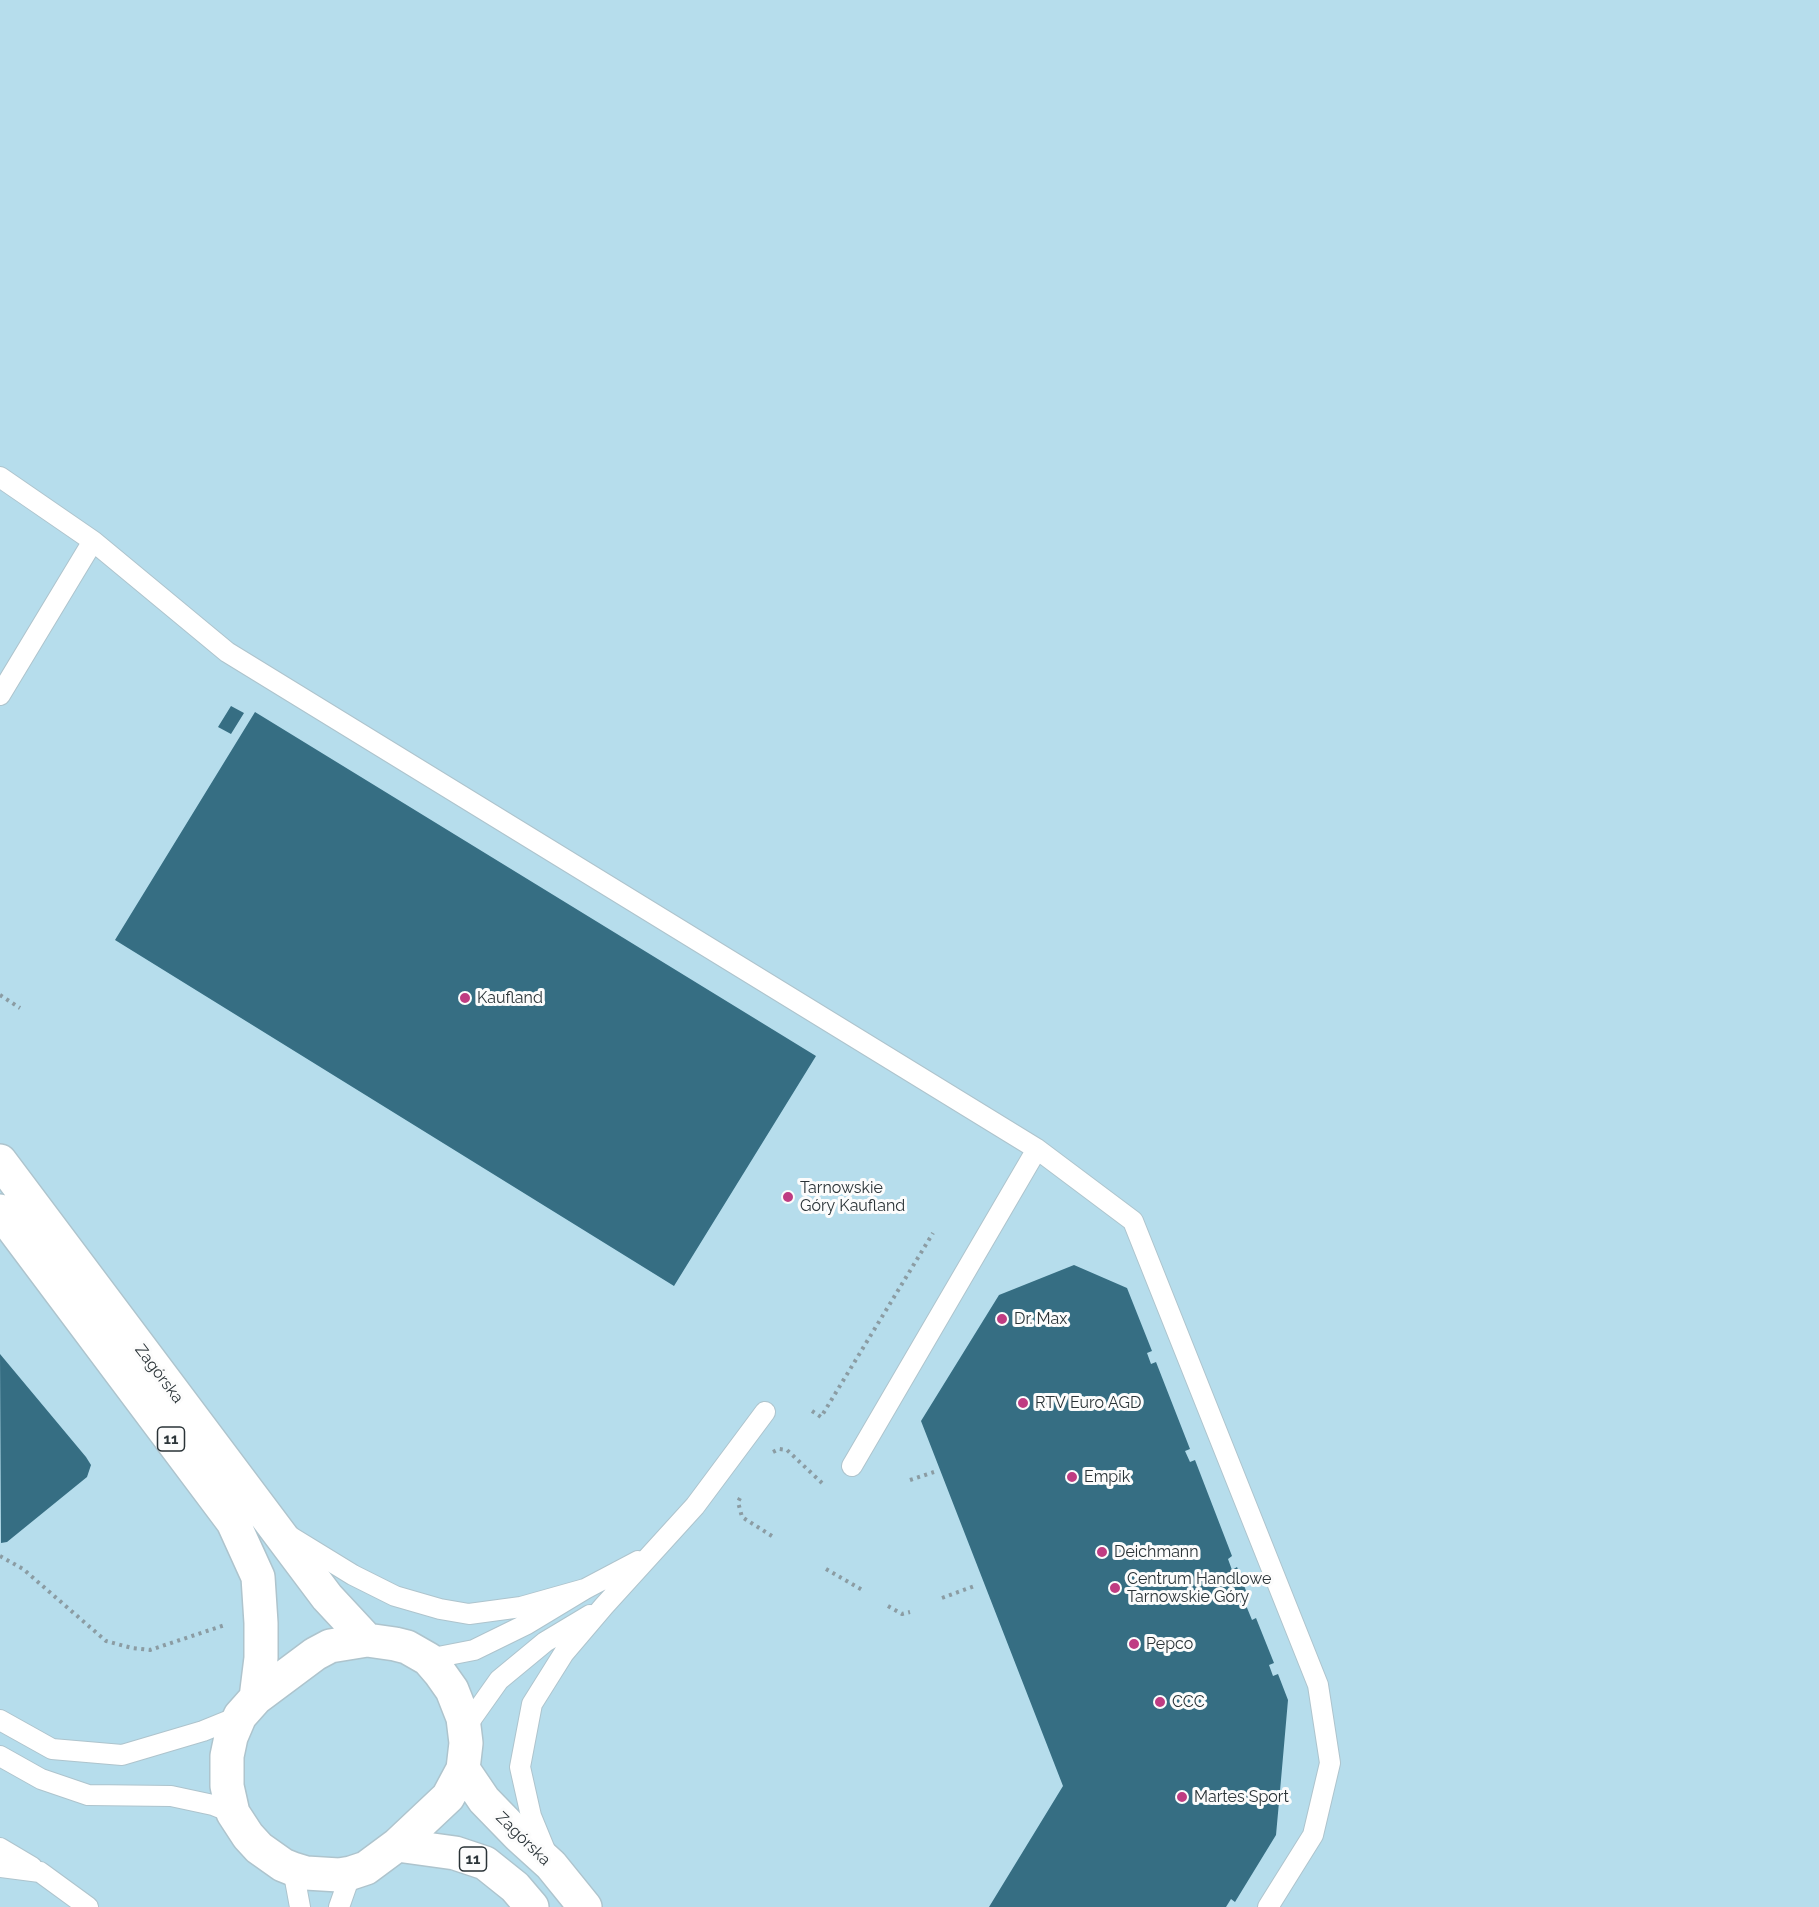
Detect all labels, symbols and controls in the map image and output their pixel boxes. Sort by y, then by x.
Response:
place label: Kaufland [477,988,543,1008]
marker: Kaufland [458,991,472,1005]
place label: Tarnowskie Góry Kaufland [800,1178,905,1216]
marker: Tarnowskie Góry Kaufland [781,1190,795,1204]
place label: Dr. Max [1014,1309,1067,1329]
marker: Dr. Max [995,1312,1009,1326]
street label: Zagórska [131,1341,187,1407]
place label: RTV Euro AGD [1035,1393,1141,1413]
marker: RTV Euro AGD [1016,1396,1030,1410]
road number: 11 [158,1427,184,1451]
place label: Empik [1084,1467,1130,1487]
marker: Empik [1065,1470,1079,1484]
place label: Deichmann [1114,1542,1199,1562]
marker: Deichmann [1095,1545,1109,1559]
place label: Centrum Handlowe Tarnowskie Góry [1127,1569,1271,1607]
marker: Centrum Handlowe Tarnowskie Góry [1108,1581,1122,1595]
place label: Pepco [1146,1634,1193,1654]
marker: Pepco [1127,1637,1141,1651]
place label: CCC [1172,1692,1205,1712]
marker: CCC [1153,1695,1167,1709]
place label: Martes Sport [1194,1787,1289,1807]
marker: Martes Sport [1175,1790,1189,1804]
street label: Zagórska [492,1808,554,1870]
road number: 11 [460,1847,486,1871]

